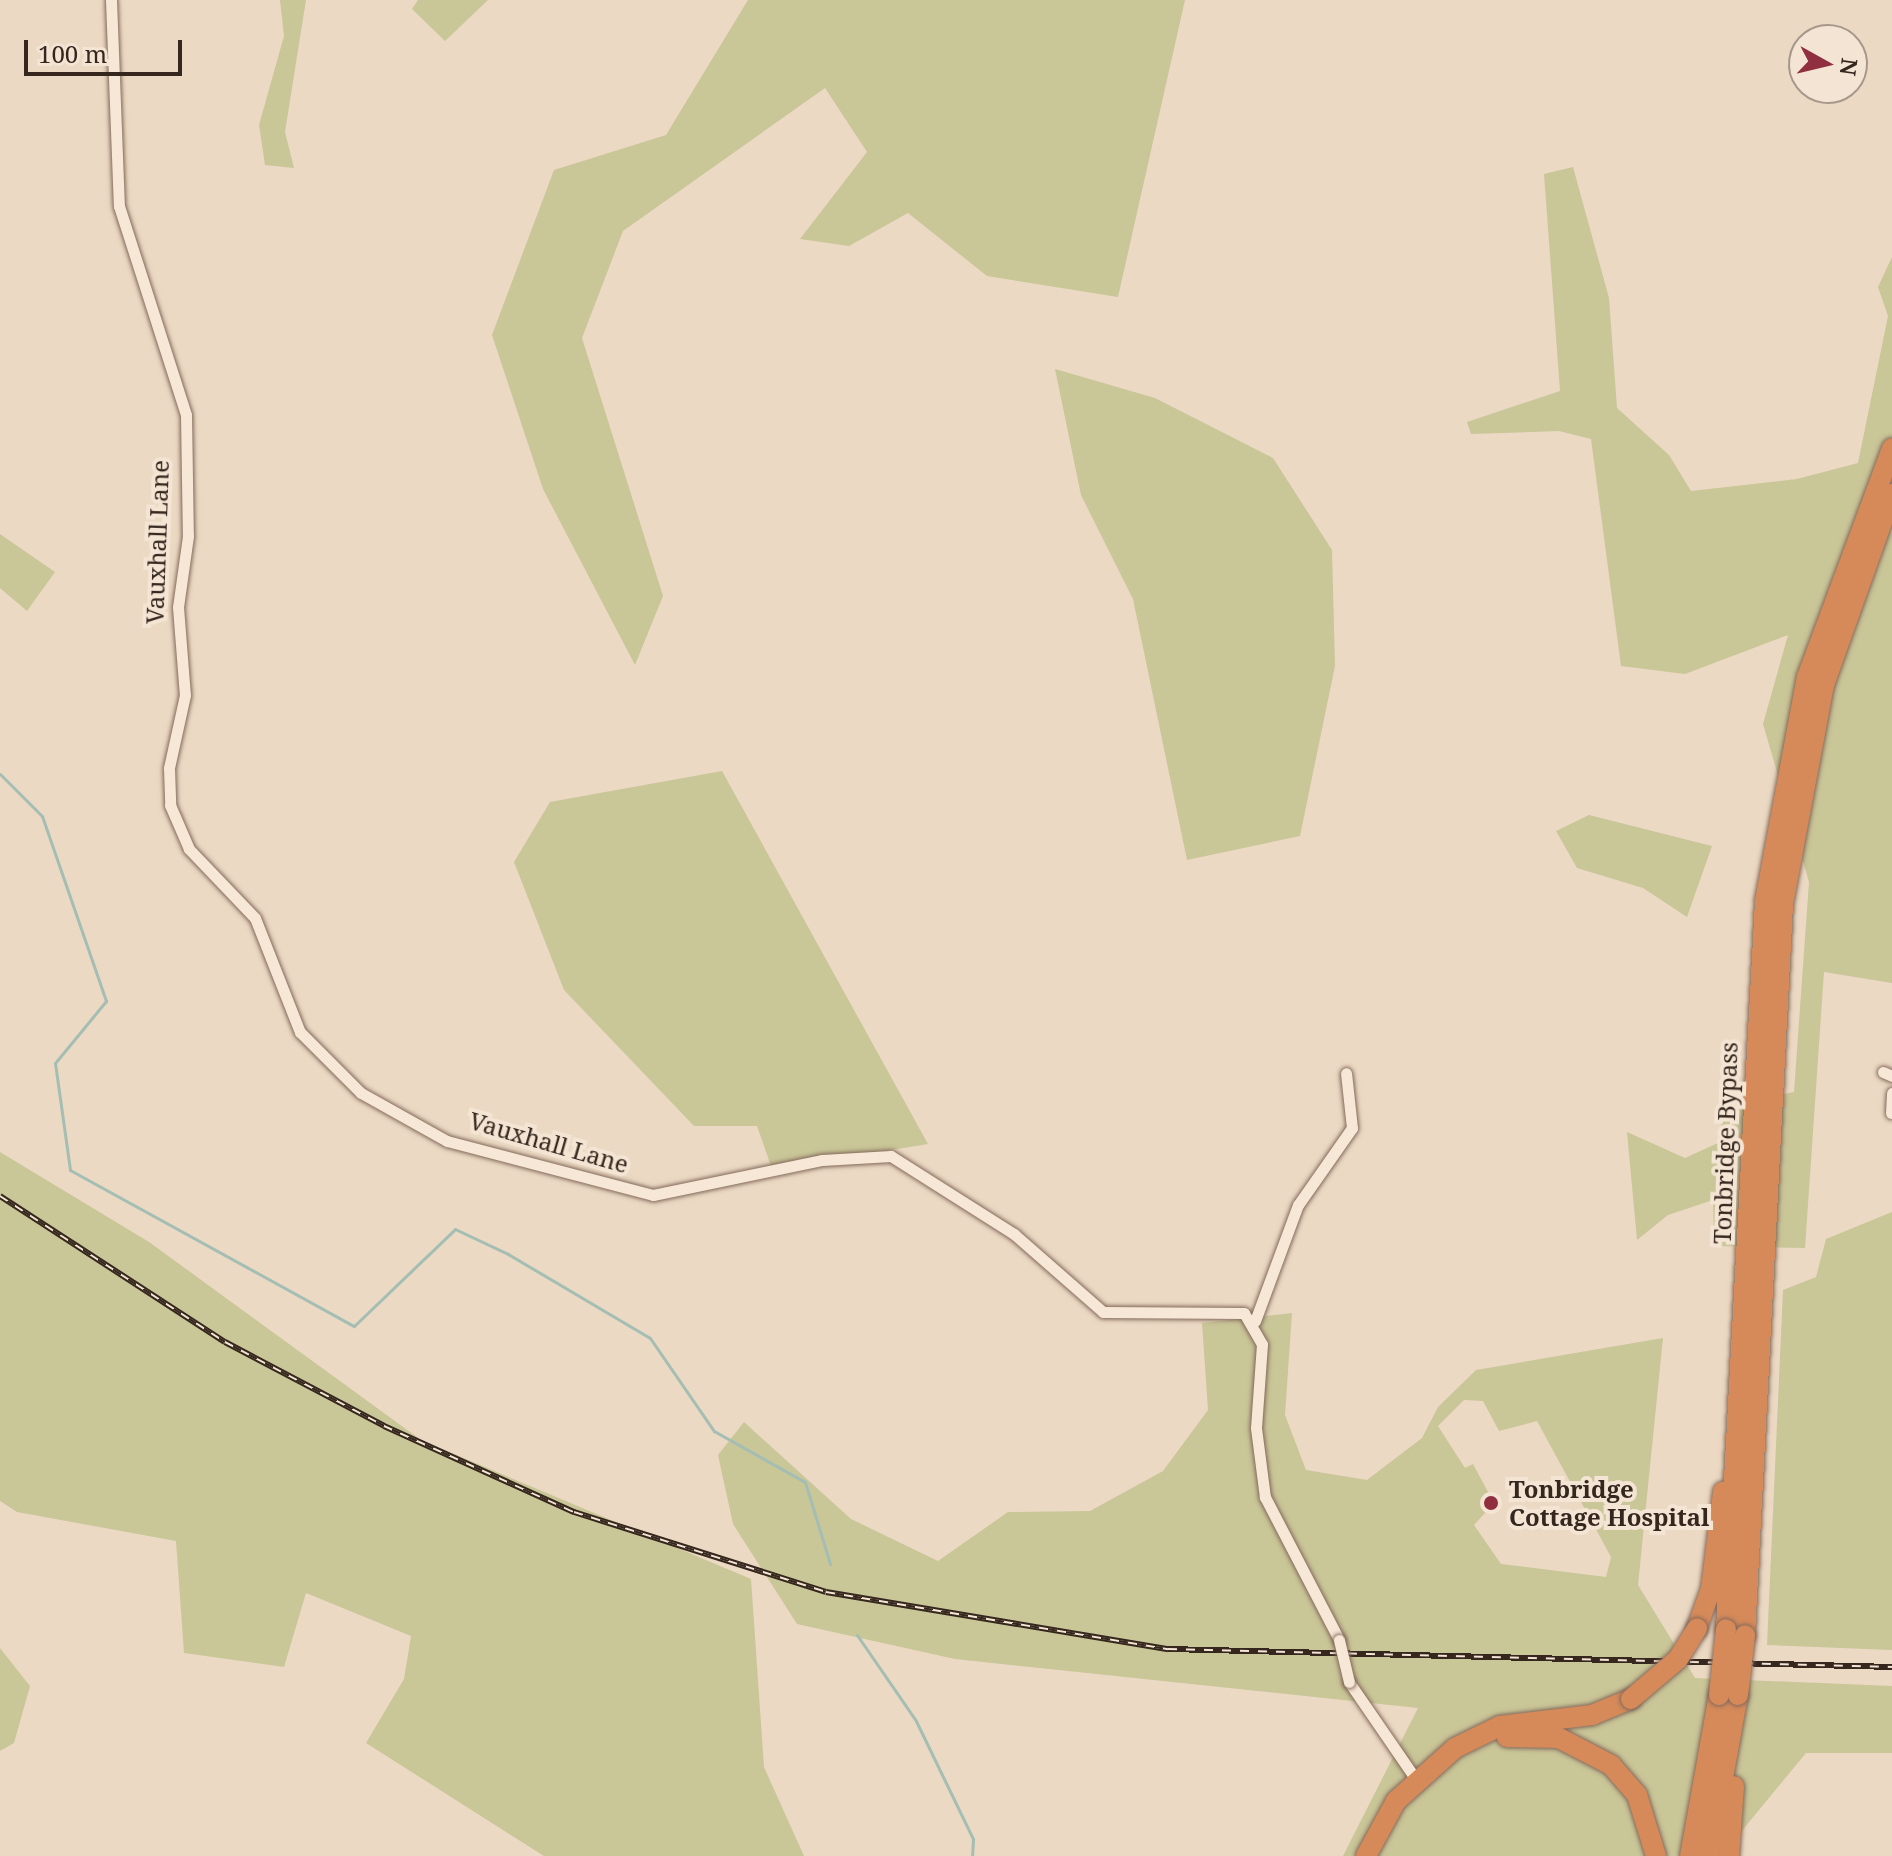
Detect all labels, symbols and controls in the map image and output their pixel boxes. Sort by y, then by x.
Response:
scale bar [28,24,186,74]
north arrow [1788,24,1868,104]
text: 100 m [38,37,107,70]
text: N [1834,56,1866,78]
street label: Vauxhall Lane [140,460,174,624]
street label: Tonbridge Bypass [1707,1042,1743,1244]
street label: Vauxhall Lane [466,1106,632,1178]
place label: Tonbridge Cottage Hospital [1509,1475,1709,1531]
marker: Tonbridge Cottage Hospital [1480,1492,1502,1514]

